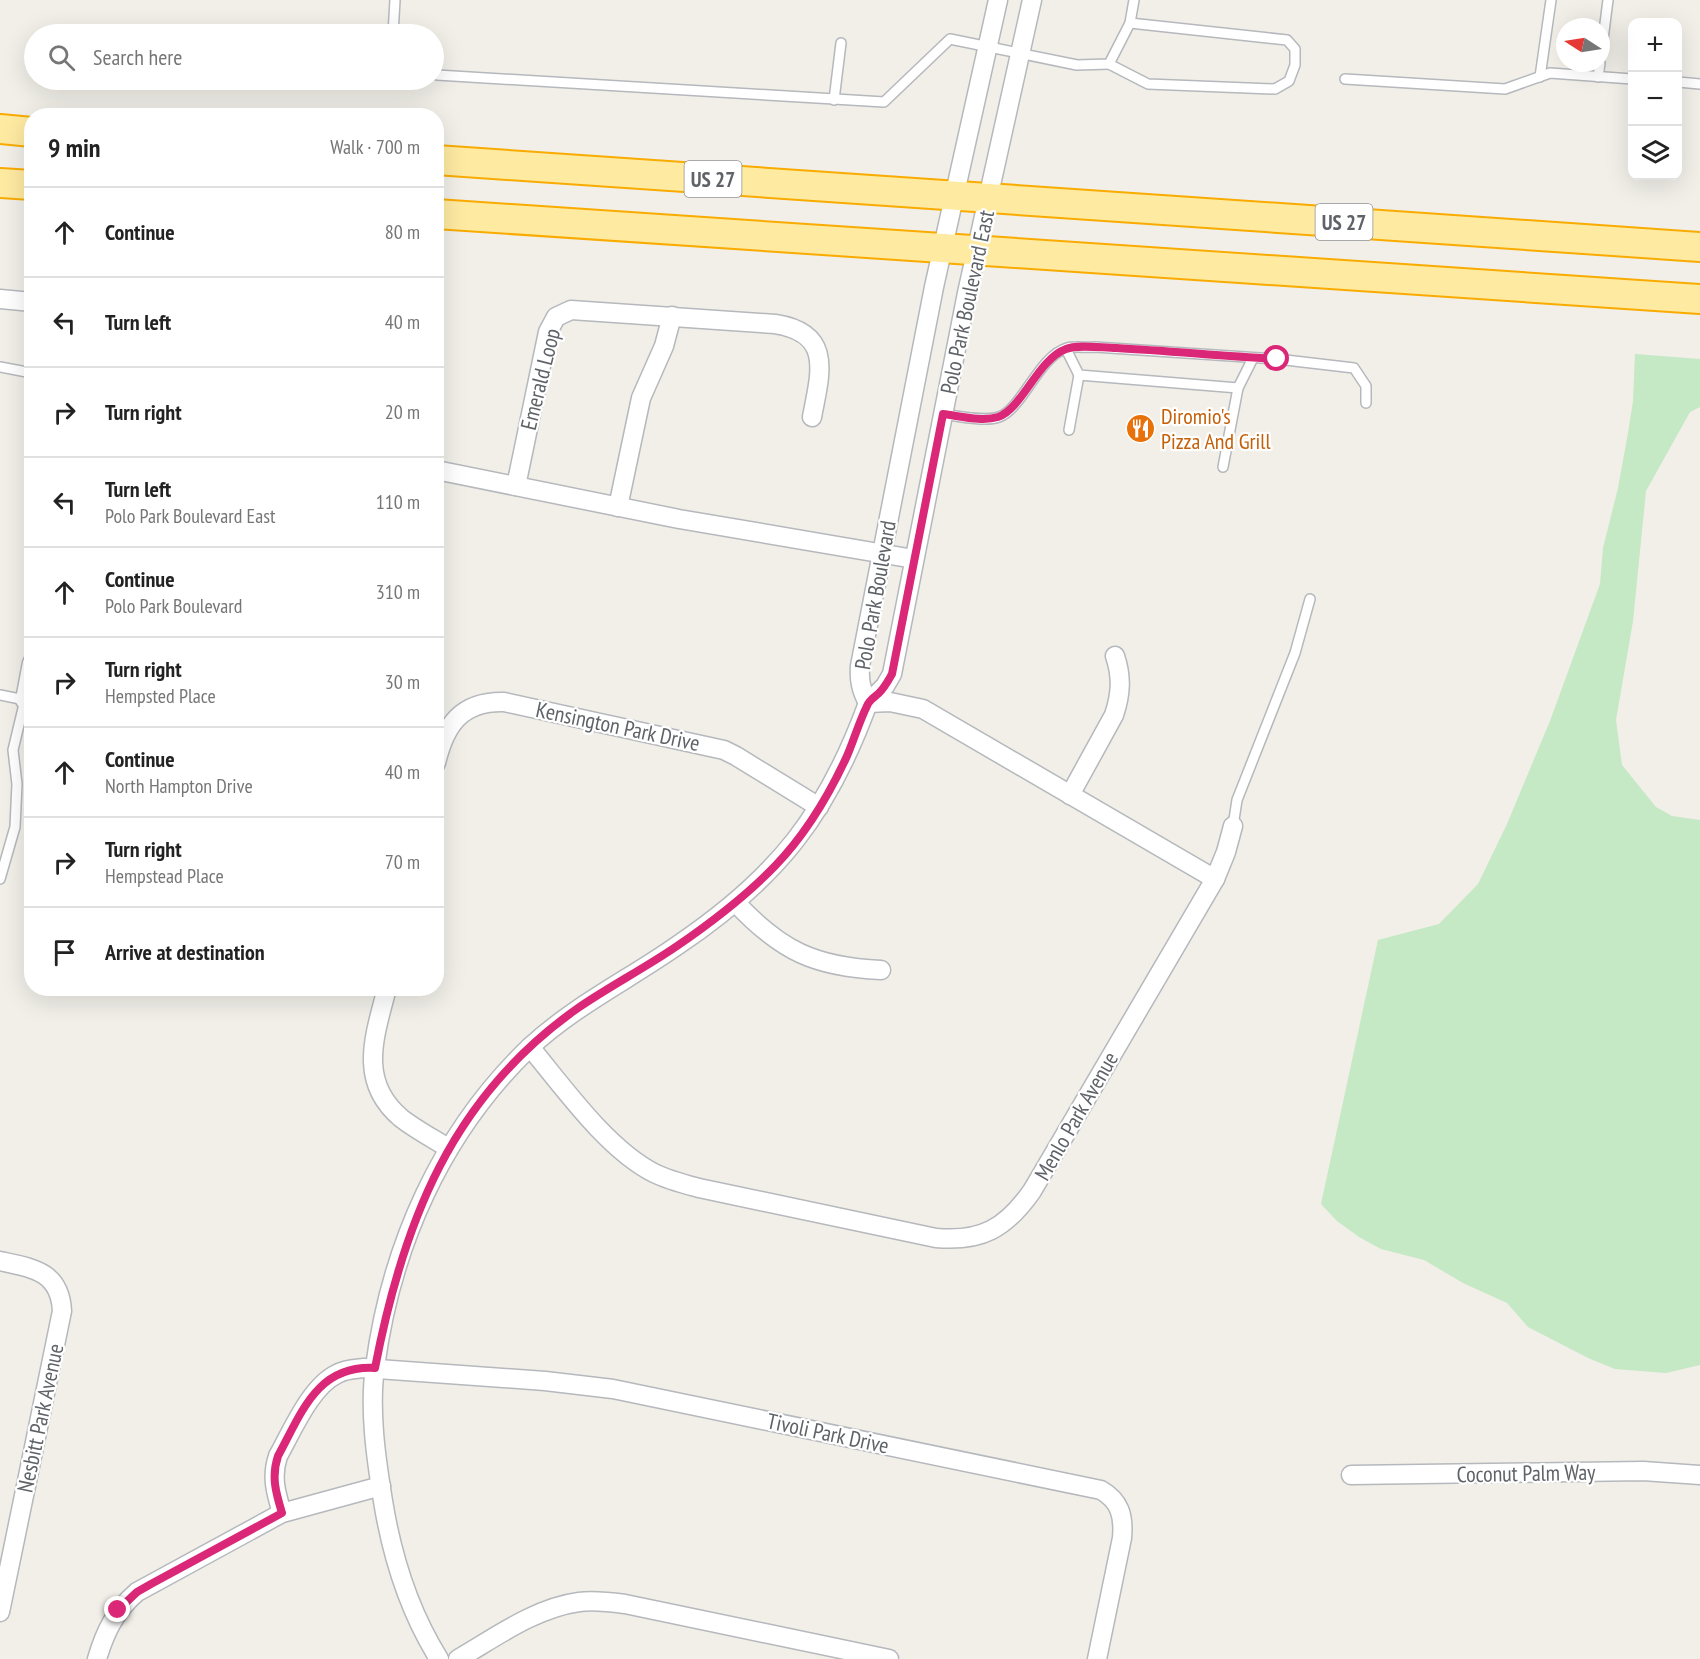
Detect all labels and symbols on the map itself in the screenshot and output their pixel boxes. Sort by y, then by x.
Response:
north arrow [1556,18,1610,72]
road number: US 27 [684,161,742,197]
road number: US 27 [1316,204,1372,240]
street label: Polo Park Boulevard East [934,207,1000,397]
street label: Emerald Loop [514,325,566,433]
route start [1263,345,1289,371]
place label: Diromio's Pizza And Grill [1161,402,1271,455]
restaurant icon: Diromio's Pizza And Grill [1124,413,1156,445]
street label: Polo Park Boulevard [848,518,902,672]
street label: Kensington Park Drive [534,695,702,757]
street label: Menlo Park Avenue [1028,1047,1124,1185]
street label: Nesbitt Park Avenue [11,1341,69,1495]
street label: Tivoli Park Drive [764,1406,892,1460]
street label: Coconut Palm Way [1456,1458,1596,1488]
route end [104,1596,130,1622]

